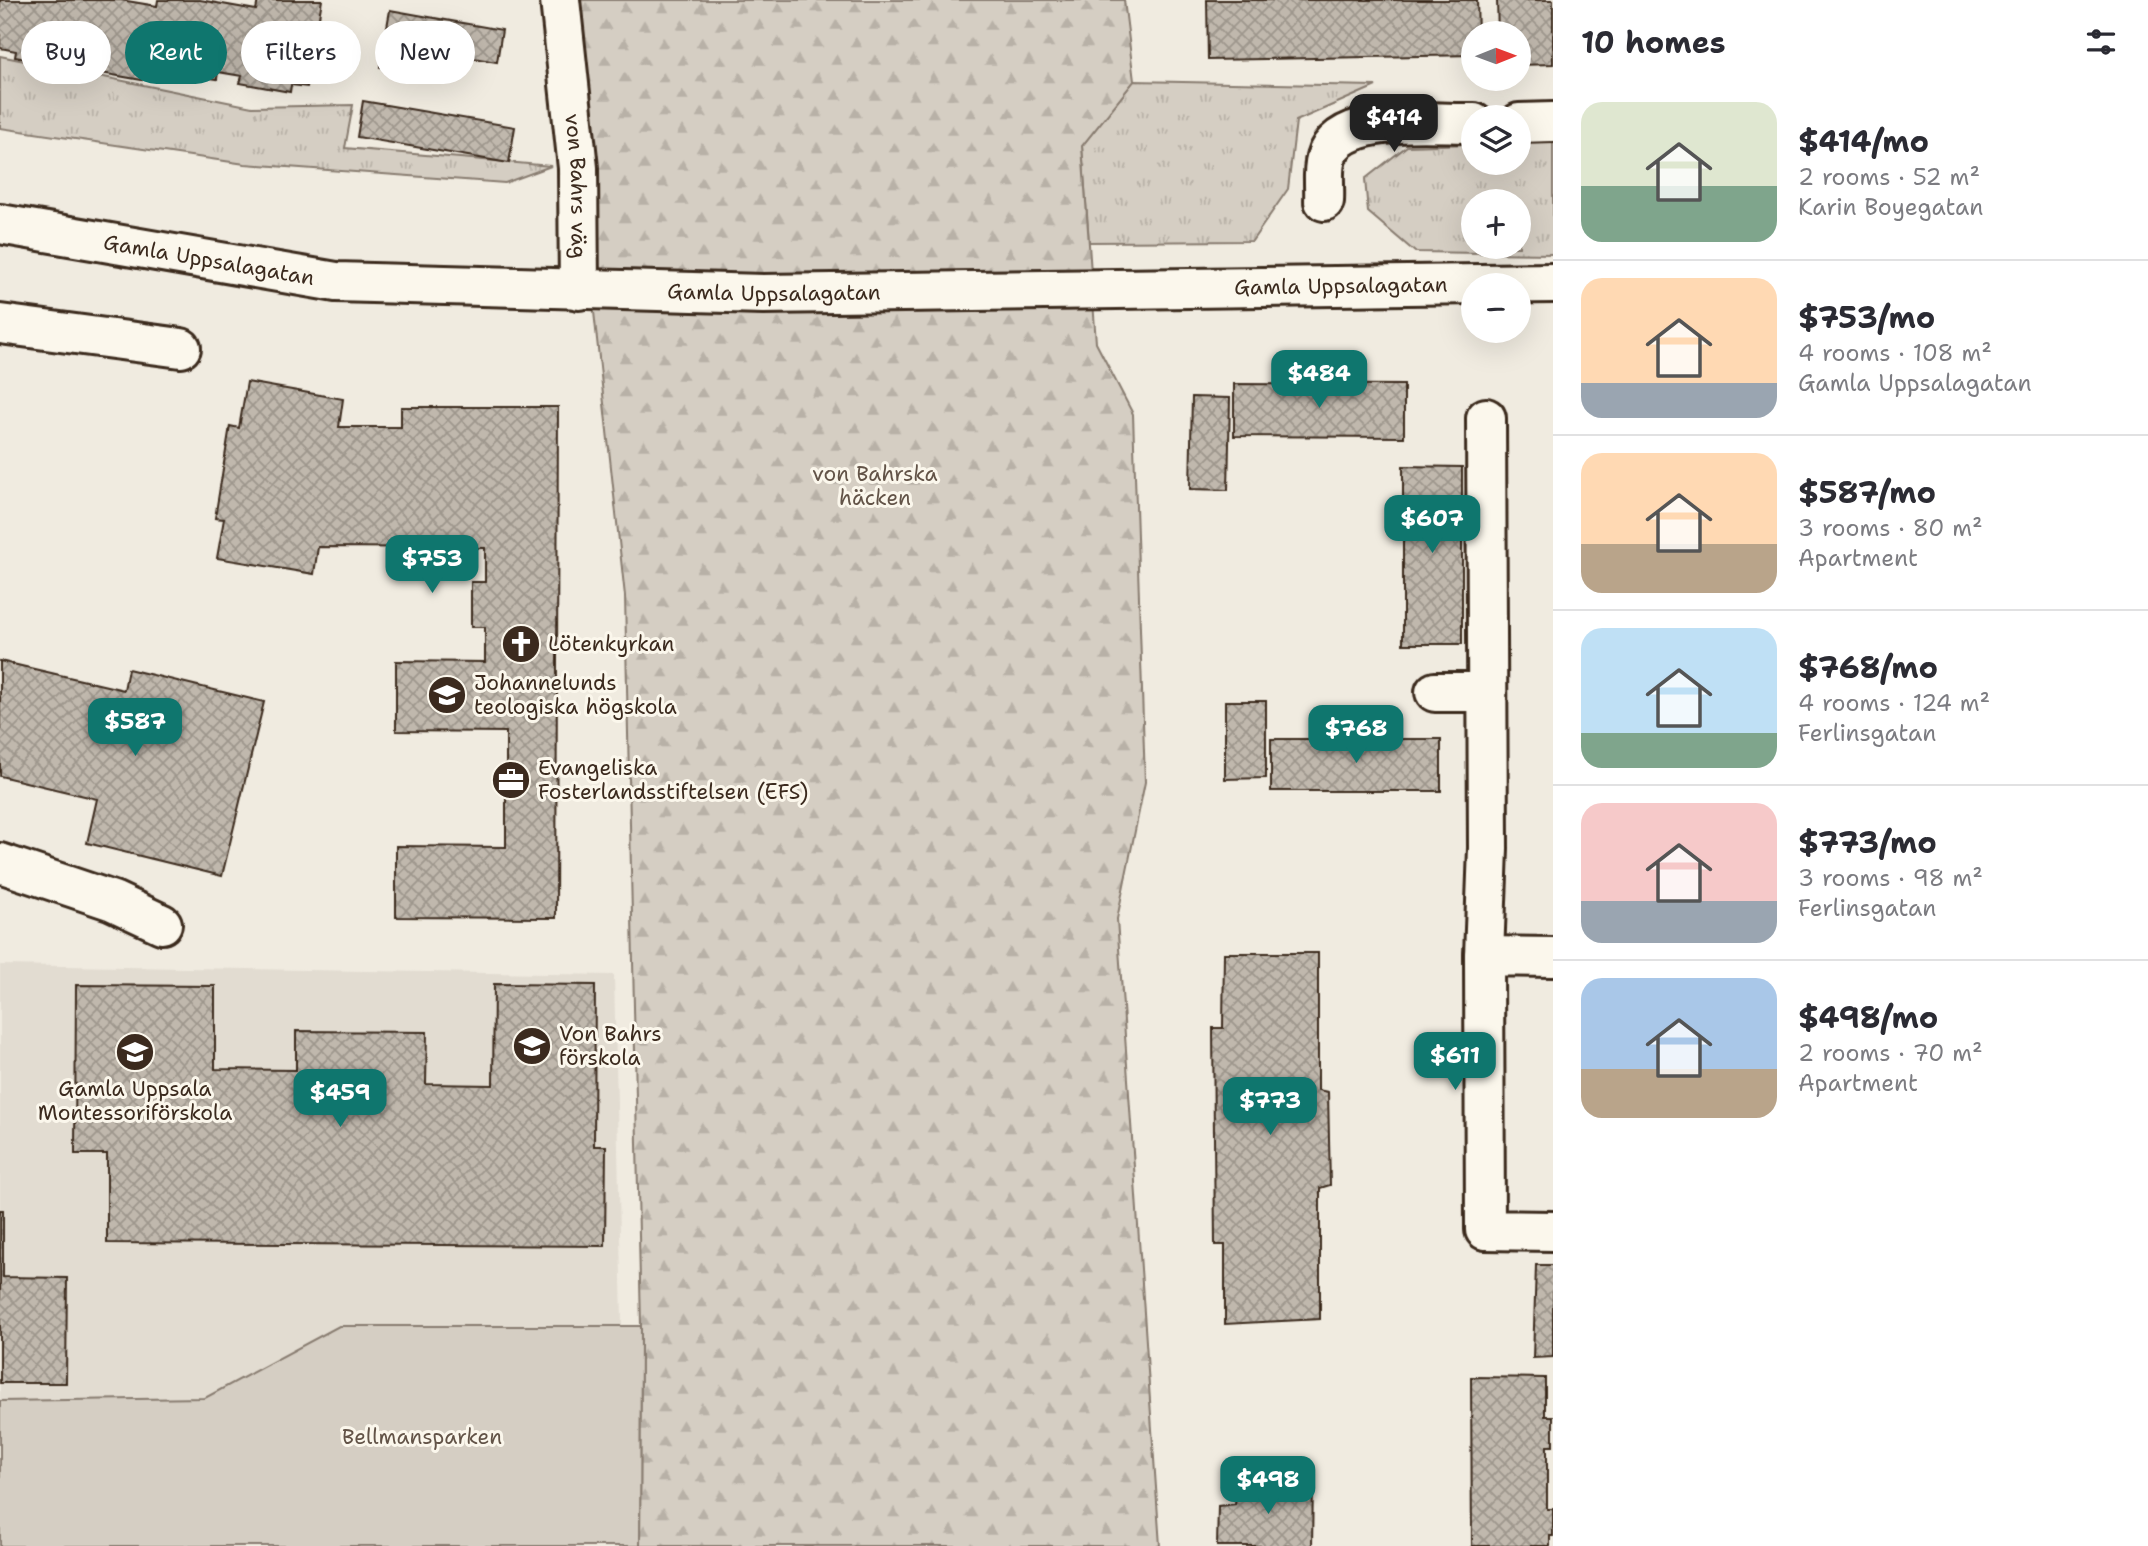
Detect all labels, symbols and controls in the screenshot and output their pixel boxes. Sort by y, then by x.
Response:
chip: Buy [21,21,111,84]
chip: Rent [125,21,227,84]
chip: Filters [241,21,361,84]
chip: New [375,21,475,84]
north arrow [1461,21,1531,91]
map controls [1461,21,1531,343]
text: 10 homes [1581,22,1726,63]
icon: filters [2082,23,2120,61]
pin: $414 [1353,94,1435,154]
text: $414 [1366,102,1422,132]
button: layers [1461,105,1531,175]
street label: von Bahrs väg [558,112,593,259]
text: $414/mo [1798,121,1929,162]
icon: home [1637,130,1721,214]
text: 2 rooms · 52 m² [1798,162,1980,192]
button: + [1461,189,1531,259]
text: Karin Boyegatan [1798,192,1983,222]
street label: Gamla Uppsalagatan [101,228,317,292]
street label: Gamla Uppsalagatan [1234,270,1448,301]
button: − [1461,273,1531,343]
street label: Gamla Uppsalagatan [667,277,881,308]
text: $753/mo [1798,297,1935,338]
icon: home [1637,306,1721,390]
text: 4 rooms · 108 m² [1798,338,1992,368]
pin: $484 [1278,350,1360,410]
text: $484 [1287,358,1351,388]
text: Gamla Uppsalagatan [1798,368,2032,398]
park label: von Bahrska häcken [812,460,938,512]
text: $587/mo [1798,472,1936,513]
icon: home [1637,481,1721,565]
pin: $607 [1391,496,1473,555]
text: $607 [1400,503,1464,533]
text: 3 rooms · 80 m² [1798,513,1983,543]
pin: $753 [391,536,473,595]
text: $753 [401,543,463,573]
text: Apartment [1798,543,1918,573]
church icon: Lötenkyrkan [500,623,542,665]
place label: Lötenkyrkan [548,630,675,658]
text: $768/mo [1798,647,1938,688]
icon: home [1637,656,1721,740]
place label: Johannelunds teologiska högskola [474,669,677,721]
school or university icon: Johannelunds teologiska högskola [426,674,468,716]
text: 4 rooms · 124 m² [1798,688,1990,718]
pin: $587 [94,698,176,758]
text: $587 [104,706,166,736]
pin: $768 [1315,706,1397,765]
text: $768 [1324,713,1388,743]
text: Ferlinsgatan [1798,718,1936,748]
place label: Evangeliska Fosterlandsstiftelsen (EFS) [538,754,808,806]
office icon: Evangeliska Fosterlandsstiftelsen (EFS) [490,759,532,801]
text: $773/mo [1798,822,1937,863]
icon: home [1637,831,1721,915]
text: 3 rooms · 98 m² [1798,863,1983,893]
text: Ferlinsgatan [1798,893,1936,923]
text: $498/mo [1798,997,1938,1038]
icon: home [1637,1006,1721,1090]
place label: Von Bahrs förskola [559,1020,662,1072]
school or university icon: Von Bahrs förskola [511,1025,553,1067]
school or university icon: Gamla Uppsala Montessoriförskola [114,1031,156,1073]
pin: $611 [1414,1032,1496,1092]
text: 2 rooms · 70 m² [1798,1038,1983,1068]
text: $611 [1430,1040,1480,1070]
text: Apartment [1798,1068,1918,1098]
pin: $459 [299,1070,381,1129]
place label: Gamla Uppsala Montessoriförskola [38,1075,232,1127]
text: $459 [310,1077,370,1107]
pin: $773 [1229,1078,1311,1137]
text: $773 [1239,1085,1301,1115]
park label: Bellmansparken [342,1423,502,1451]
pin: $498 [1227,1456,1309,1516]
text: $498 [1236,1464,1300,1494]

